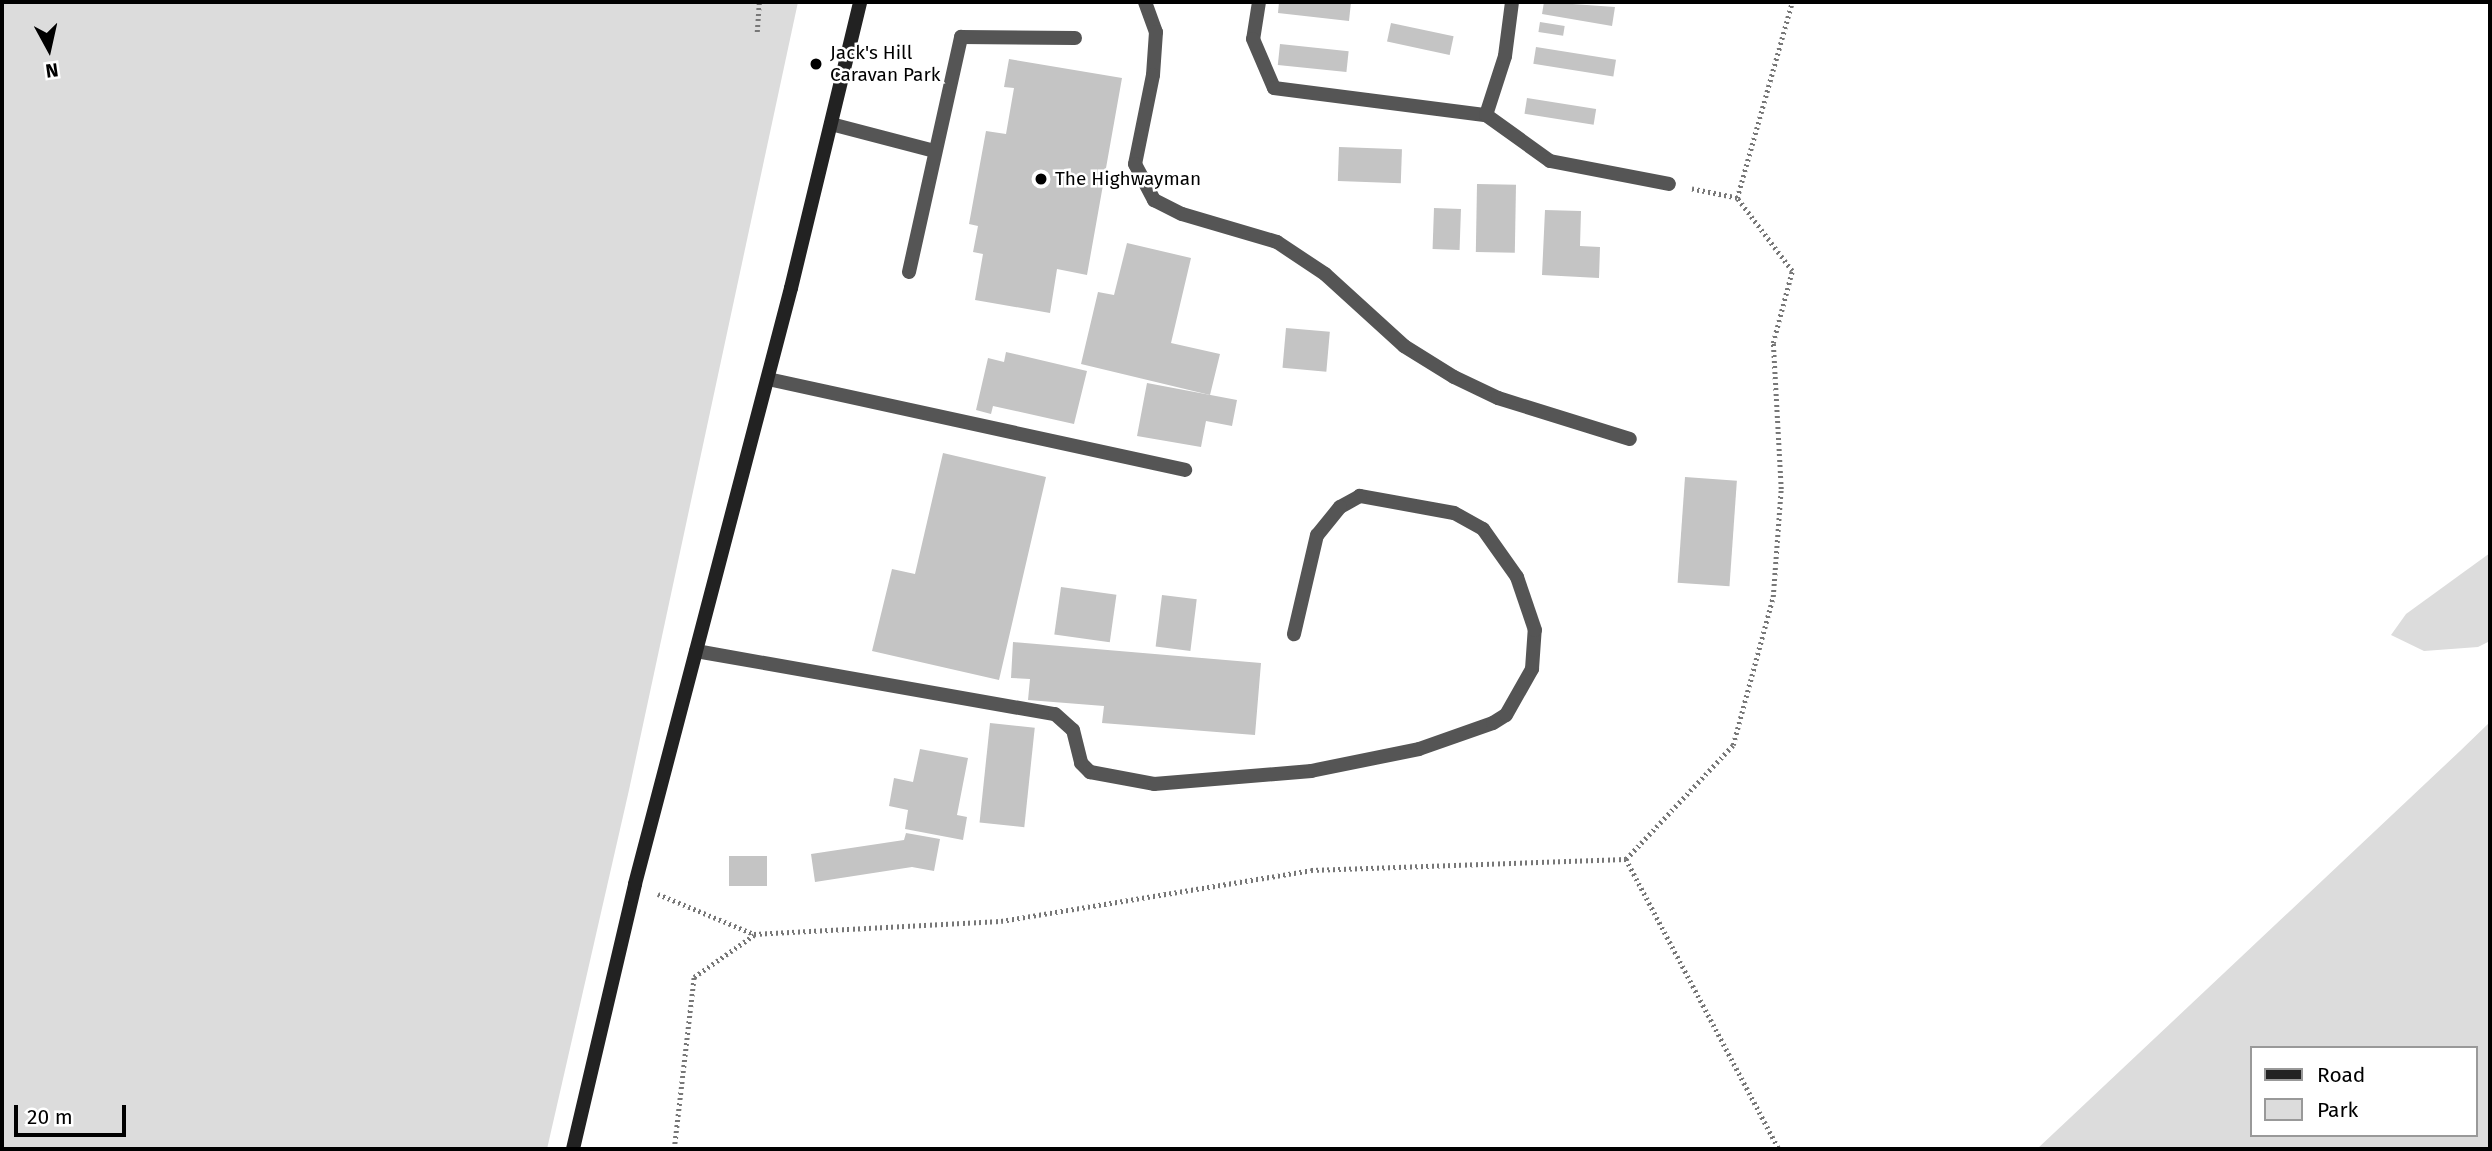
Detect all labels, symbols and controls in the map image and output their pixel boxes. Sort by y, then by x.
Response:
north arrow [14,14,84,84]
place label: Jack's Hill Caravan Park [830,42,940,86]
marker: Jack's Hill Caravan Park [808,56,824,72]
text: N [44,58,60,83]
place label: The Highwayman [1055,168,1201,190]
marker: The Highwayman [1033,171,1049,187]
legend [2250,1046,2478,1137]
text: Road [2317,1062,2365,1088]
scale bar [18,1092,130,1136]
text: Park [2317,1097,2358,1123]
text: 20 m [27,1104,73,1130]

